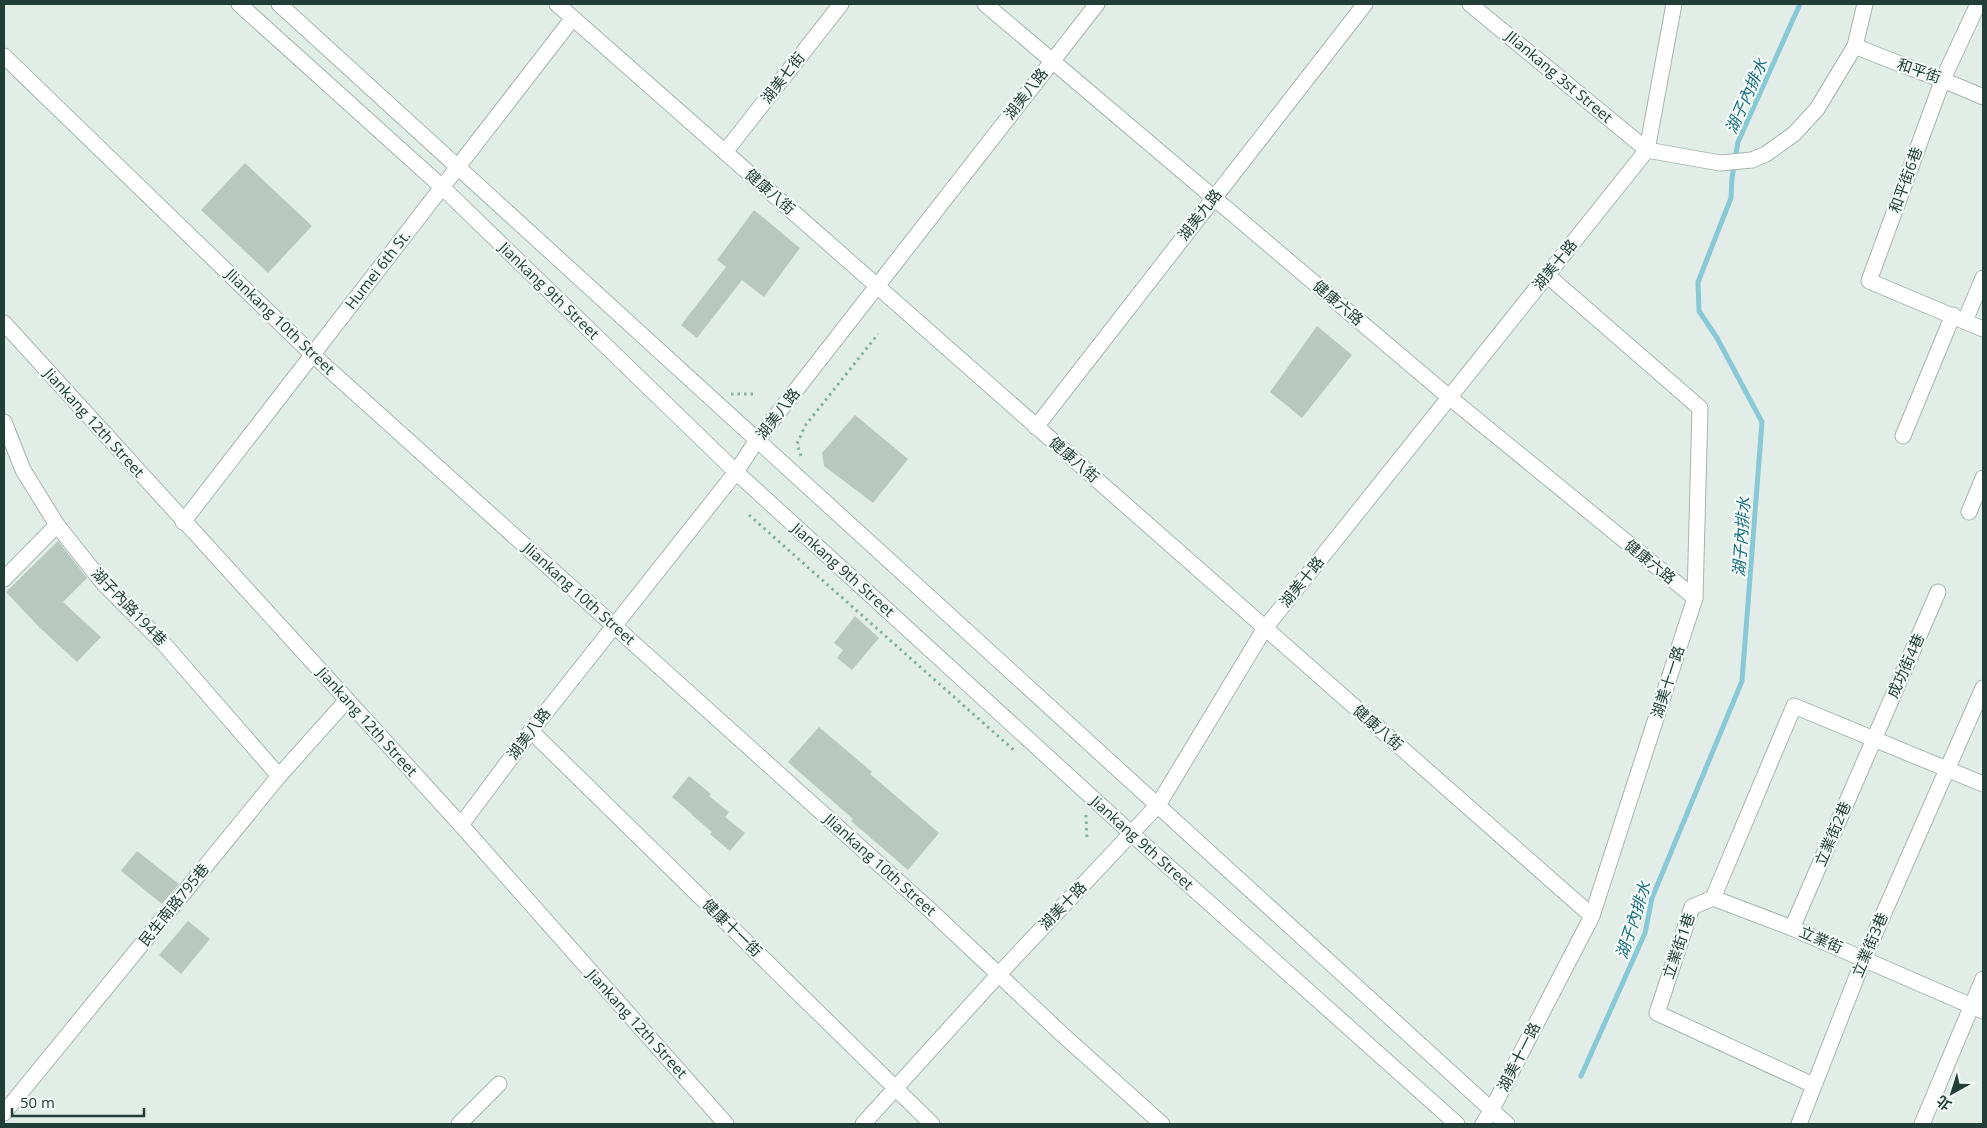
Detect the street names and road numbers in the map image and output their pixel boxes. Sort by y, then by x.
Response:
street label: Jliankang 3st Street [1501,24,1617,127]
street label: 湖美七街 [756,48,809,107]
street label: 和平街 [1895,53,1944,87]
street label: 湖美八路 [999,64,1052,123]
street label: 和平街6巷 [1884,144,1926,215]
street label: 健康八街 [741,164,800,218]
street label: 湖美九路 [1173,185,1226,244]
street label: Humei 6th St. [340,226,414,313]
street label: 湖美十路 [1528,235,1581,294]
street label: Jiankang 9th Street [494,236,604,343]
street label: Jliankang 10th Street [220,263,339,379]
street label: 健康六路 [1309,275,1368,329]
street label: Jiankang 12th Street [39,362,149,481]
street label: 湖美八路 [751,384,804,443]
street label: 健康八街 [1045,432,1104,486]
street label: Jiankang 9th Street [787,516,899,621]
street label: 健康六路 [1621,535,1680,588]
street label: Jliankang 10th Street [518,536,640,649]
street label: 湖美十路 [1275,552,1328,611]
street label: 湖子內路194巷 [88,563,172,649]
street label: 成功街4巷 [1882,630,1928,701]
street label: 湖美十一路 [1646,643,1688,720]
street label: Jiankang 12th Street [312,661,422,780]
street label: 健康八街 [1349,700,1408,754]
street label: 湖美八路 [502,703,554,763]
street label: Jiankang 9th Street [1086,789,1198,894]
street label: 立業街2巷 [1809,798,1855,869]
street label: Jliankang 10th Street [819,807,941,920]
street label: 民生南路795巷 [134,859,213,950]
street label: 湖美十路 [1034,877,1090,934]
street label: 健康十一街 [699,894,767,961]
street label: 立業街3巷 [1846,909,1892,980]
street label: 立業街1巷 [1657,910,1699,981]
street label: 立業街 [1797,921,1846,957]
street label: Jiankang 12th Street [582,963,692,1082]
street label: 湖美十一路 [1492,1019,1544,1095]

